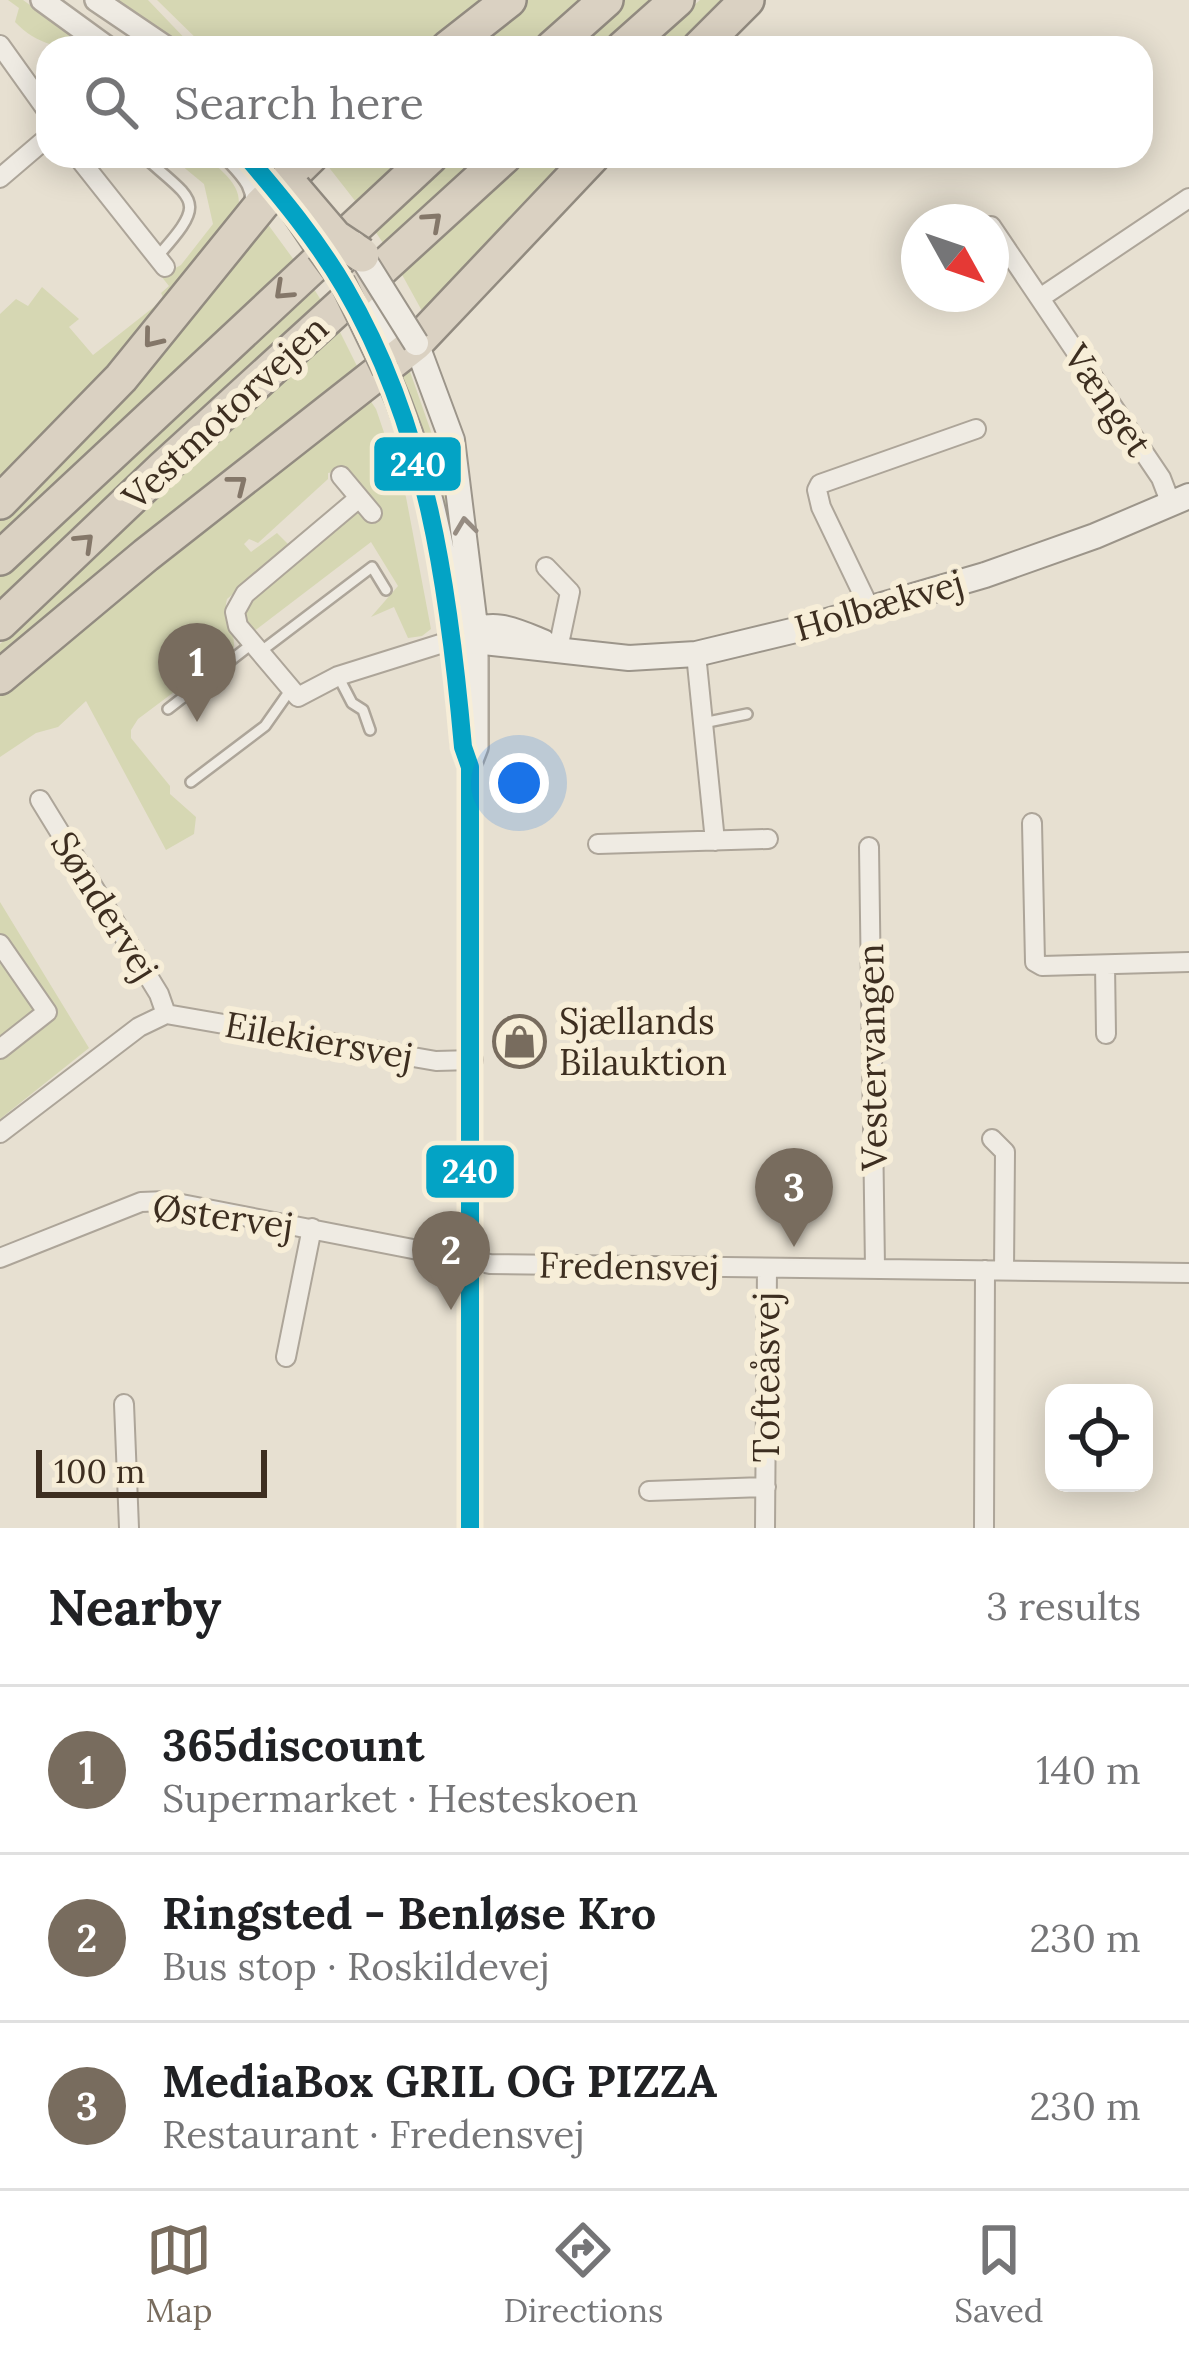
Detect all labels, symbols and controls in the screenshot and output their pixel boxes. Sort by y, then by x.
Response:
search box [36,36,1153,168]
icon: search [78,69,144,135]
text: Search here [174,74,424,131]
north arrow [901,204,1009,312]
one-way arrow [420,214,441,235]
one-way arrow [275,277,297,299]
street label: Vestmotorvejen [112,305,337,520]
one-way arrow [145,326,166,348]
street label: Vænget [1053,334,1162,465]
line badge: 240 [372,435,463,493]
text: 240 [390,443,446,485]
one-way arrow [225,477,247,498]
one-way arrow [452,516,478,536]
one-way arrow [71,535,92,557]
street label: Holbækvej [789,559,969,651]
pin: 1 [158,623,236,722]
your location [489,753,549,813]
street label: Søndervej [41,823,169,989]
street label: Vestervangen [847,943,897,1172]
place label: Sjællands Bilauktion [559,998,727,1085]
street label: Eilekiersvej [221,1001,417,1079]
shop icon: Sjællands Bilauktion [492,1014,548,1070]
line badge: 240 [424,1143,516,1200]
pin: 3 [755,1148,833,1247]
text: 240 [442,1150,498,1192]
street label: Østervej [150,1183,296,1249]
pin: 2 [412,1211,490,1310]
street label: Fredensvej [538,1241,720,1291]
street label: Tofteåsvej [743,1292,789,1462]
map controls [1045,1384,1153,1492]
button: locate [1045,1384,1153,1492]
scale bar [36,1444,267,1497]
text: 100 m [54,1450,145,1492]
text: Nearby [48,1574,221,1639]
text: 3 results [986,1581,1141,1631]
text: 365discount [162,1716,424,1773]
text: 1 [79,1745,95,1795]
text: 140 m [1036,1745,1141,1795]
text: Supermarket · Hesteskoen [162,1773,638,1823]
text: Ringsted - Benløse Kro [162,1884,656,1941]
text: 2 [77,1913,97,1963]
text: 230 m [1030,1913,1141,1963]
text: Bus stop · Roskildevej [162,1941,550,1991]
text: MediaBox GRIL OG PIZZA [162,2052,717,2109]
text: 3 [76,2081,98,2131]
text: 230 m [1030,2081,1141,2131]
text: Restaurant · Fredensvej [162,2109,585,2159]
tab: Map [145,2217,213,2331]
tab: Directions [504,2217,663,2331]
tab: Saved [954,2217,1043,2331]

